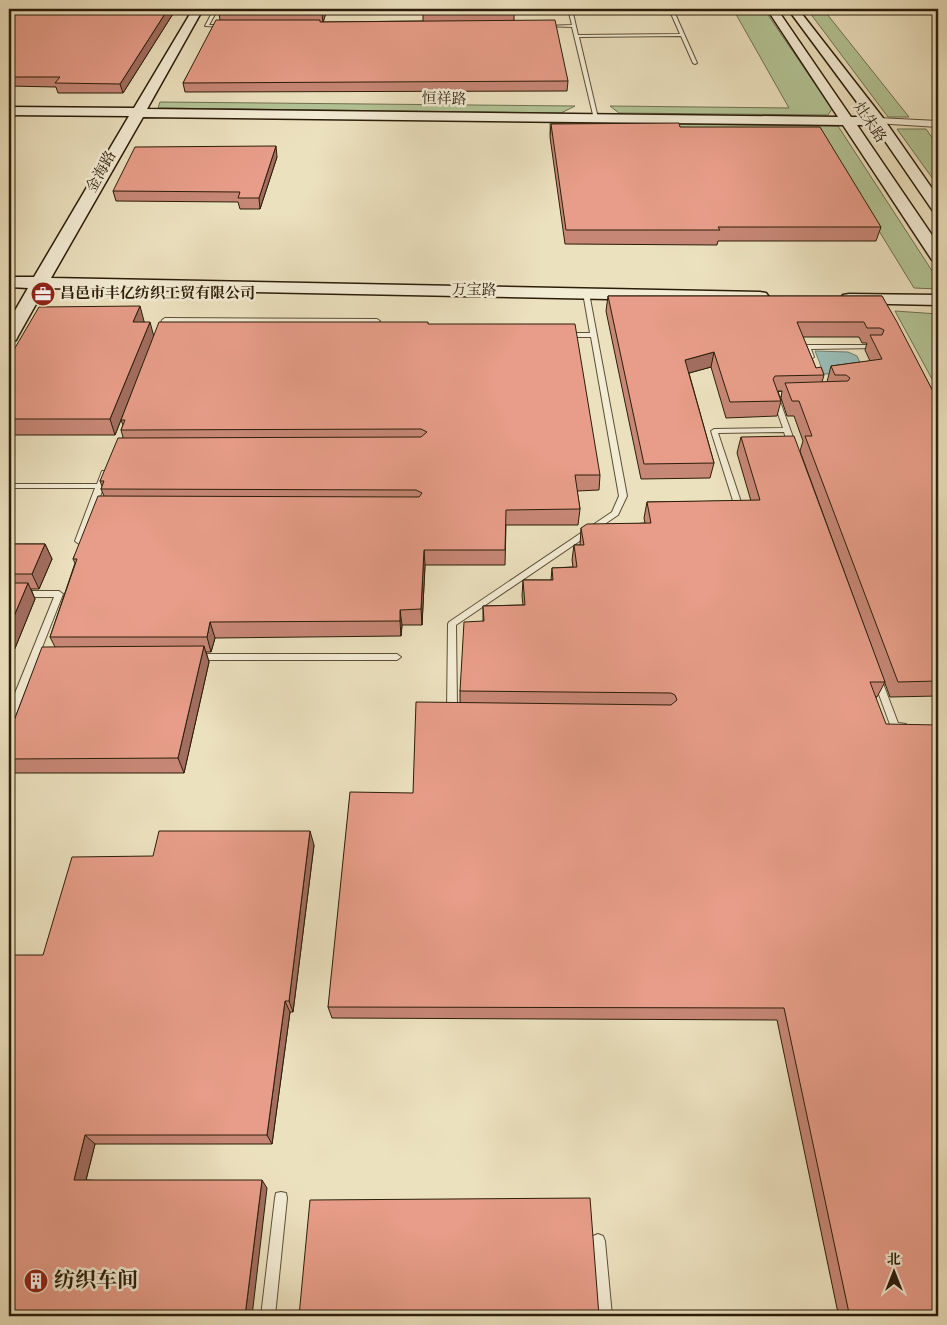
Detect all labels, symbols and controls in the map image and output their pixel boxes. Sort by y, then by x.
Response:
street label: 恒祥路 [421,90,467,108]
street label: 灶朱路 [850,99,889,146]
street label: 金海路 [83,148,119,195]
office icon: 昌邑市丰亿纺织工贸有限公司 [30,281,56,307]
street label: 万宝路 [451,281,497,299]
place label: 昌邑市丰亿纺织工贸有限公司 [60,284,255,302]
north arrow [870,1248,920,1298]
text: 北 [887,1252,901,1267]
building icon: 纺织车间 [23,1268,49,1294]
place label: 纺织车间 [54,1269,138,1292]

